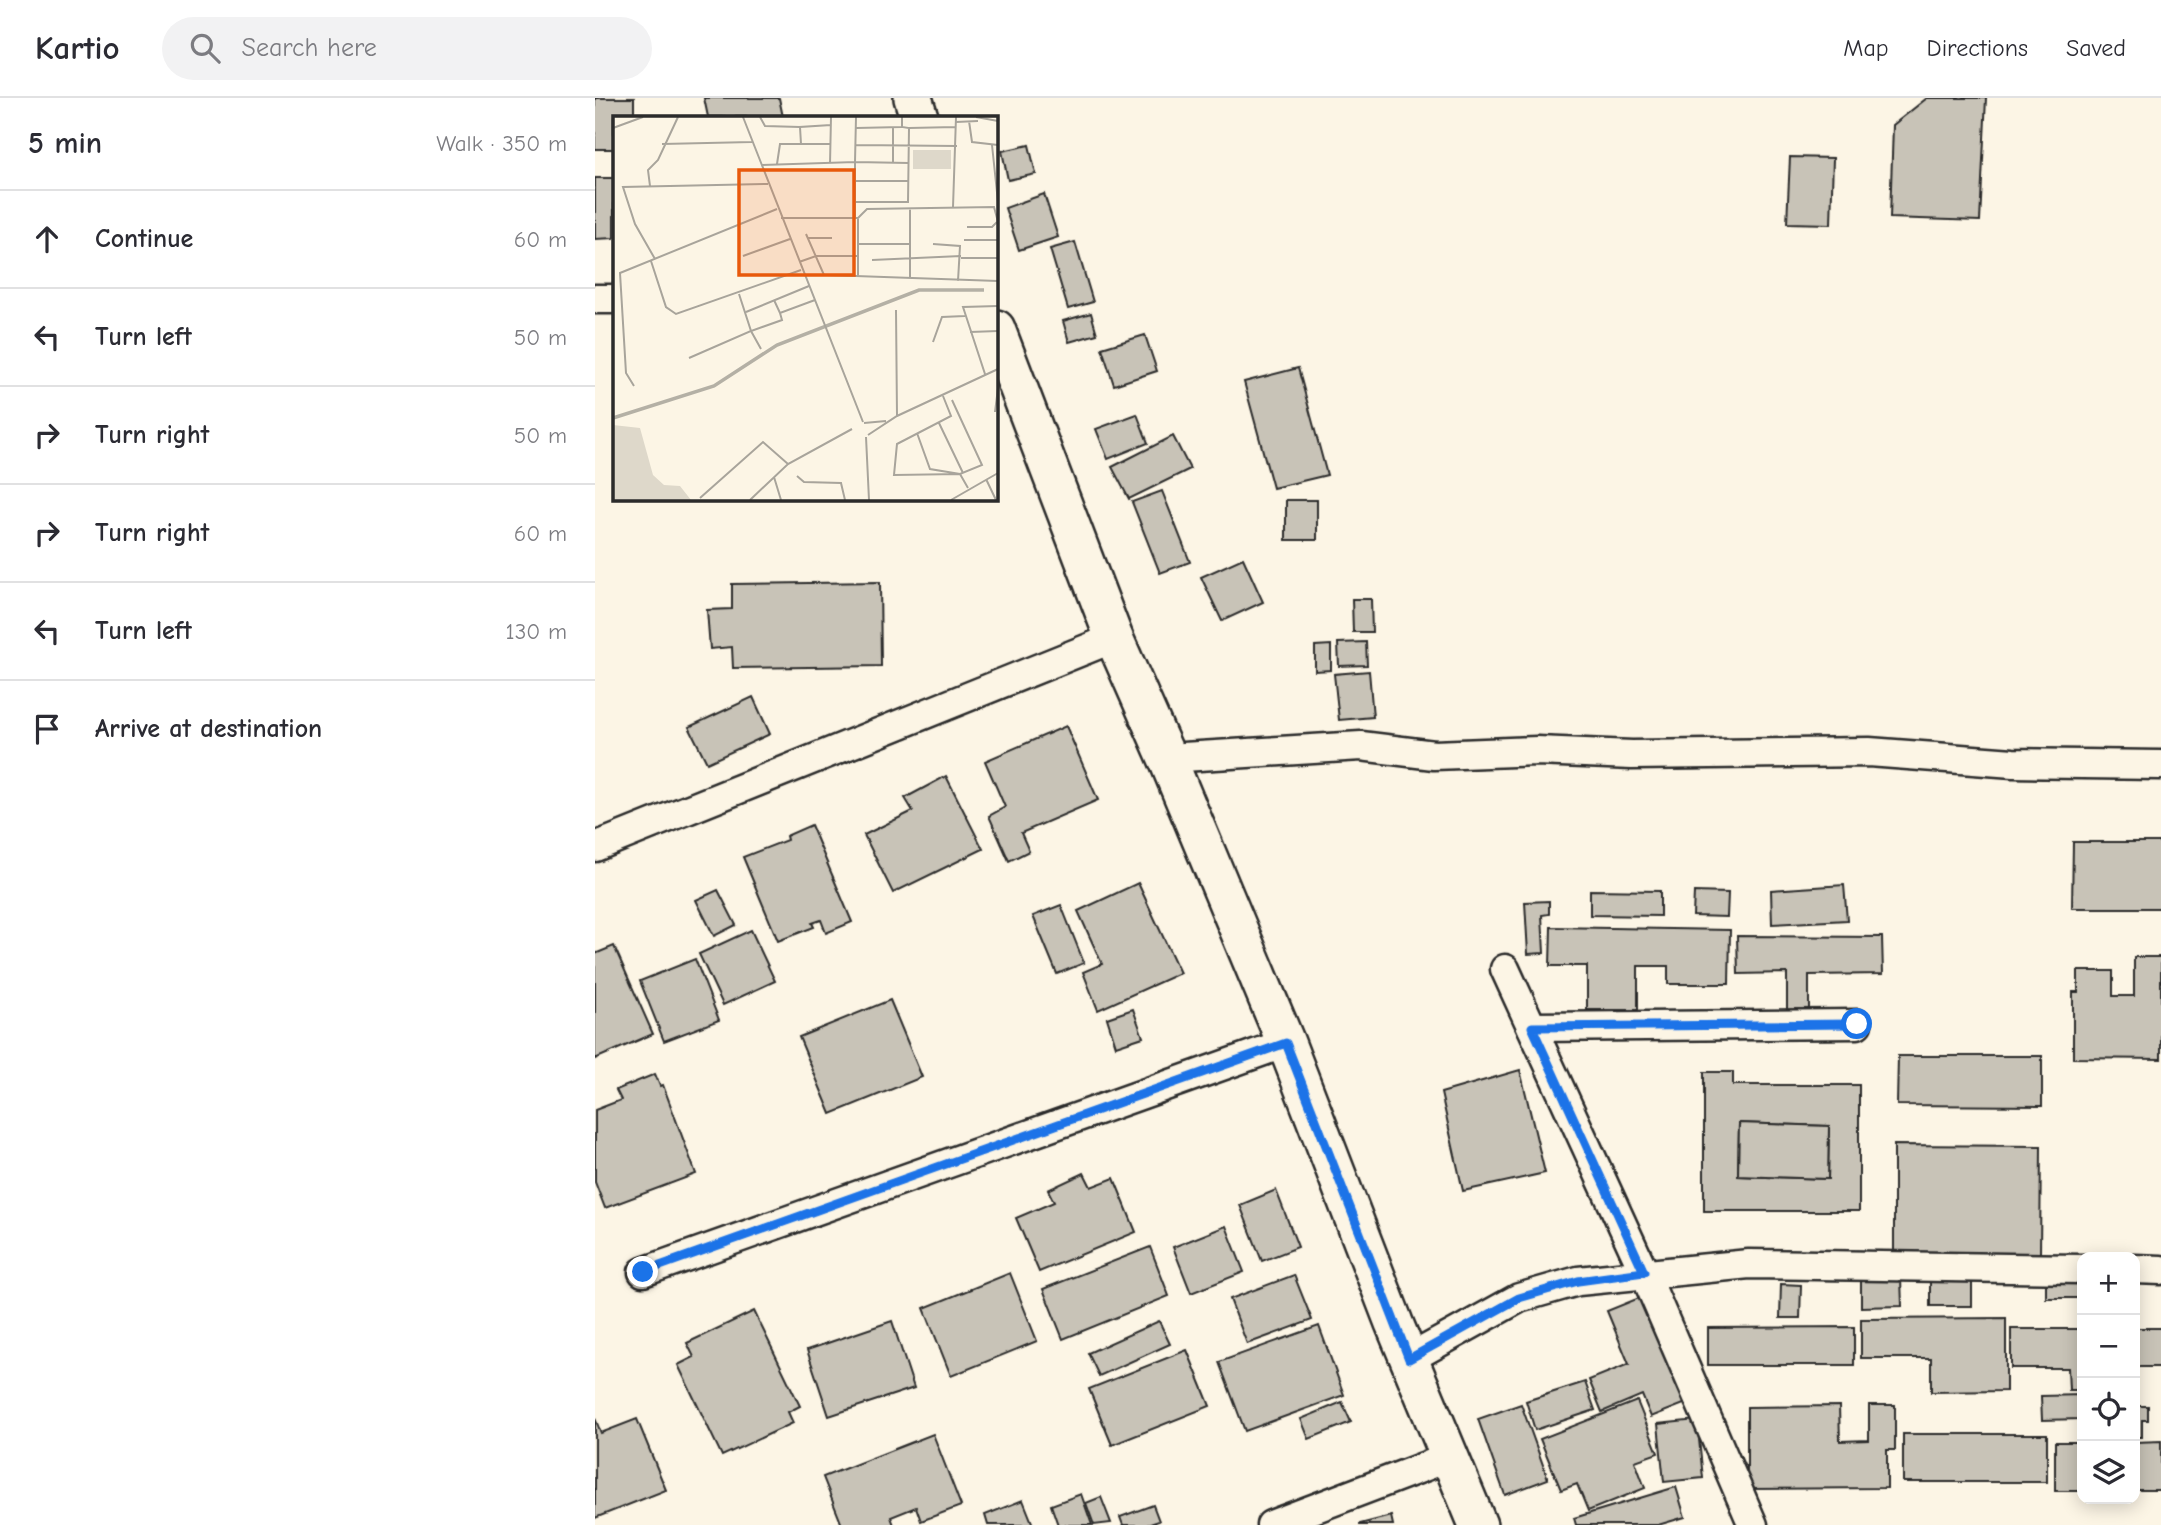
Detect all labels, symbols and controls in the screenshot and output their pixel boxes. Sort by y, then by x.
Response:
search box [162,17,652,80]
text: Kartio [35,29,120,67]
icon: search [186,29,224,67]
text: Search here [242,33,377,63]
text: Map [1843,34,1889,62]
text: Directions [1927,34,2028,62]
text: Saved [2066,34,2126,62]
inset map [613,116,997,500]
text: 5 min [28,126,102,161]
text: Walk · 350 m [436,130,567,157]
icon: ahead [28,220,66,258]
text: Continue [95,224,193,254]
text: 60 m [514,226,567,253]
icon: left [28,318,66,356]
text: Turn left [95,322,192,352]
text: 50 m [514,324,567,351]
icon: right [28,416,66,454]
text: Turn right [95,420,209,450]
text: 50 m [514,422,567,449]
icon: right [28,514,66,552]
text: Turn right [95,518,209,548]
text: 60 m [514,520,567,547]
icon: left [28,612,66,650]
text: Turn left [95,616,192,646]
text: 130 m [506,618,567,645]
icon: arrive [28,710,66,748]
text: Arrive at destination [95,714,322,744]
route start [1841,1008,1872,1039]
map controls [2077,1252,2140,1504]
button: + [2077,1252,2140,1315]
route end [627,1256,658,1287]
button: − [2077,1315,2140,1378]
button: locate [2077,1378,2140,1441]
button: layers [2077,1441,2140,1504]

